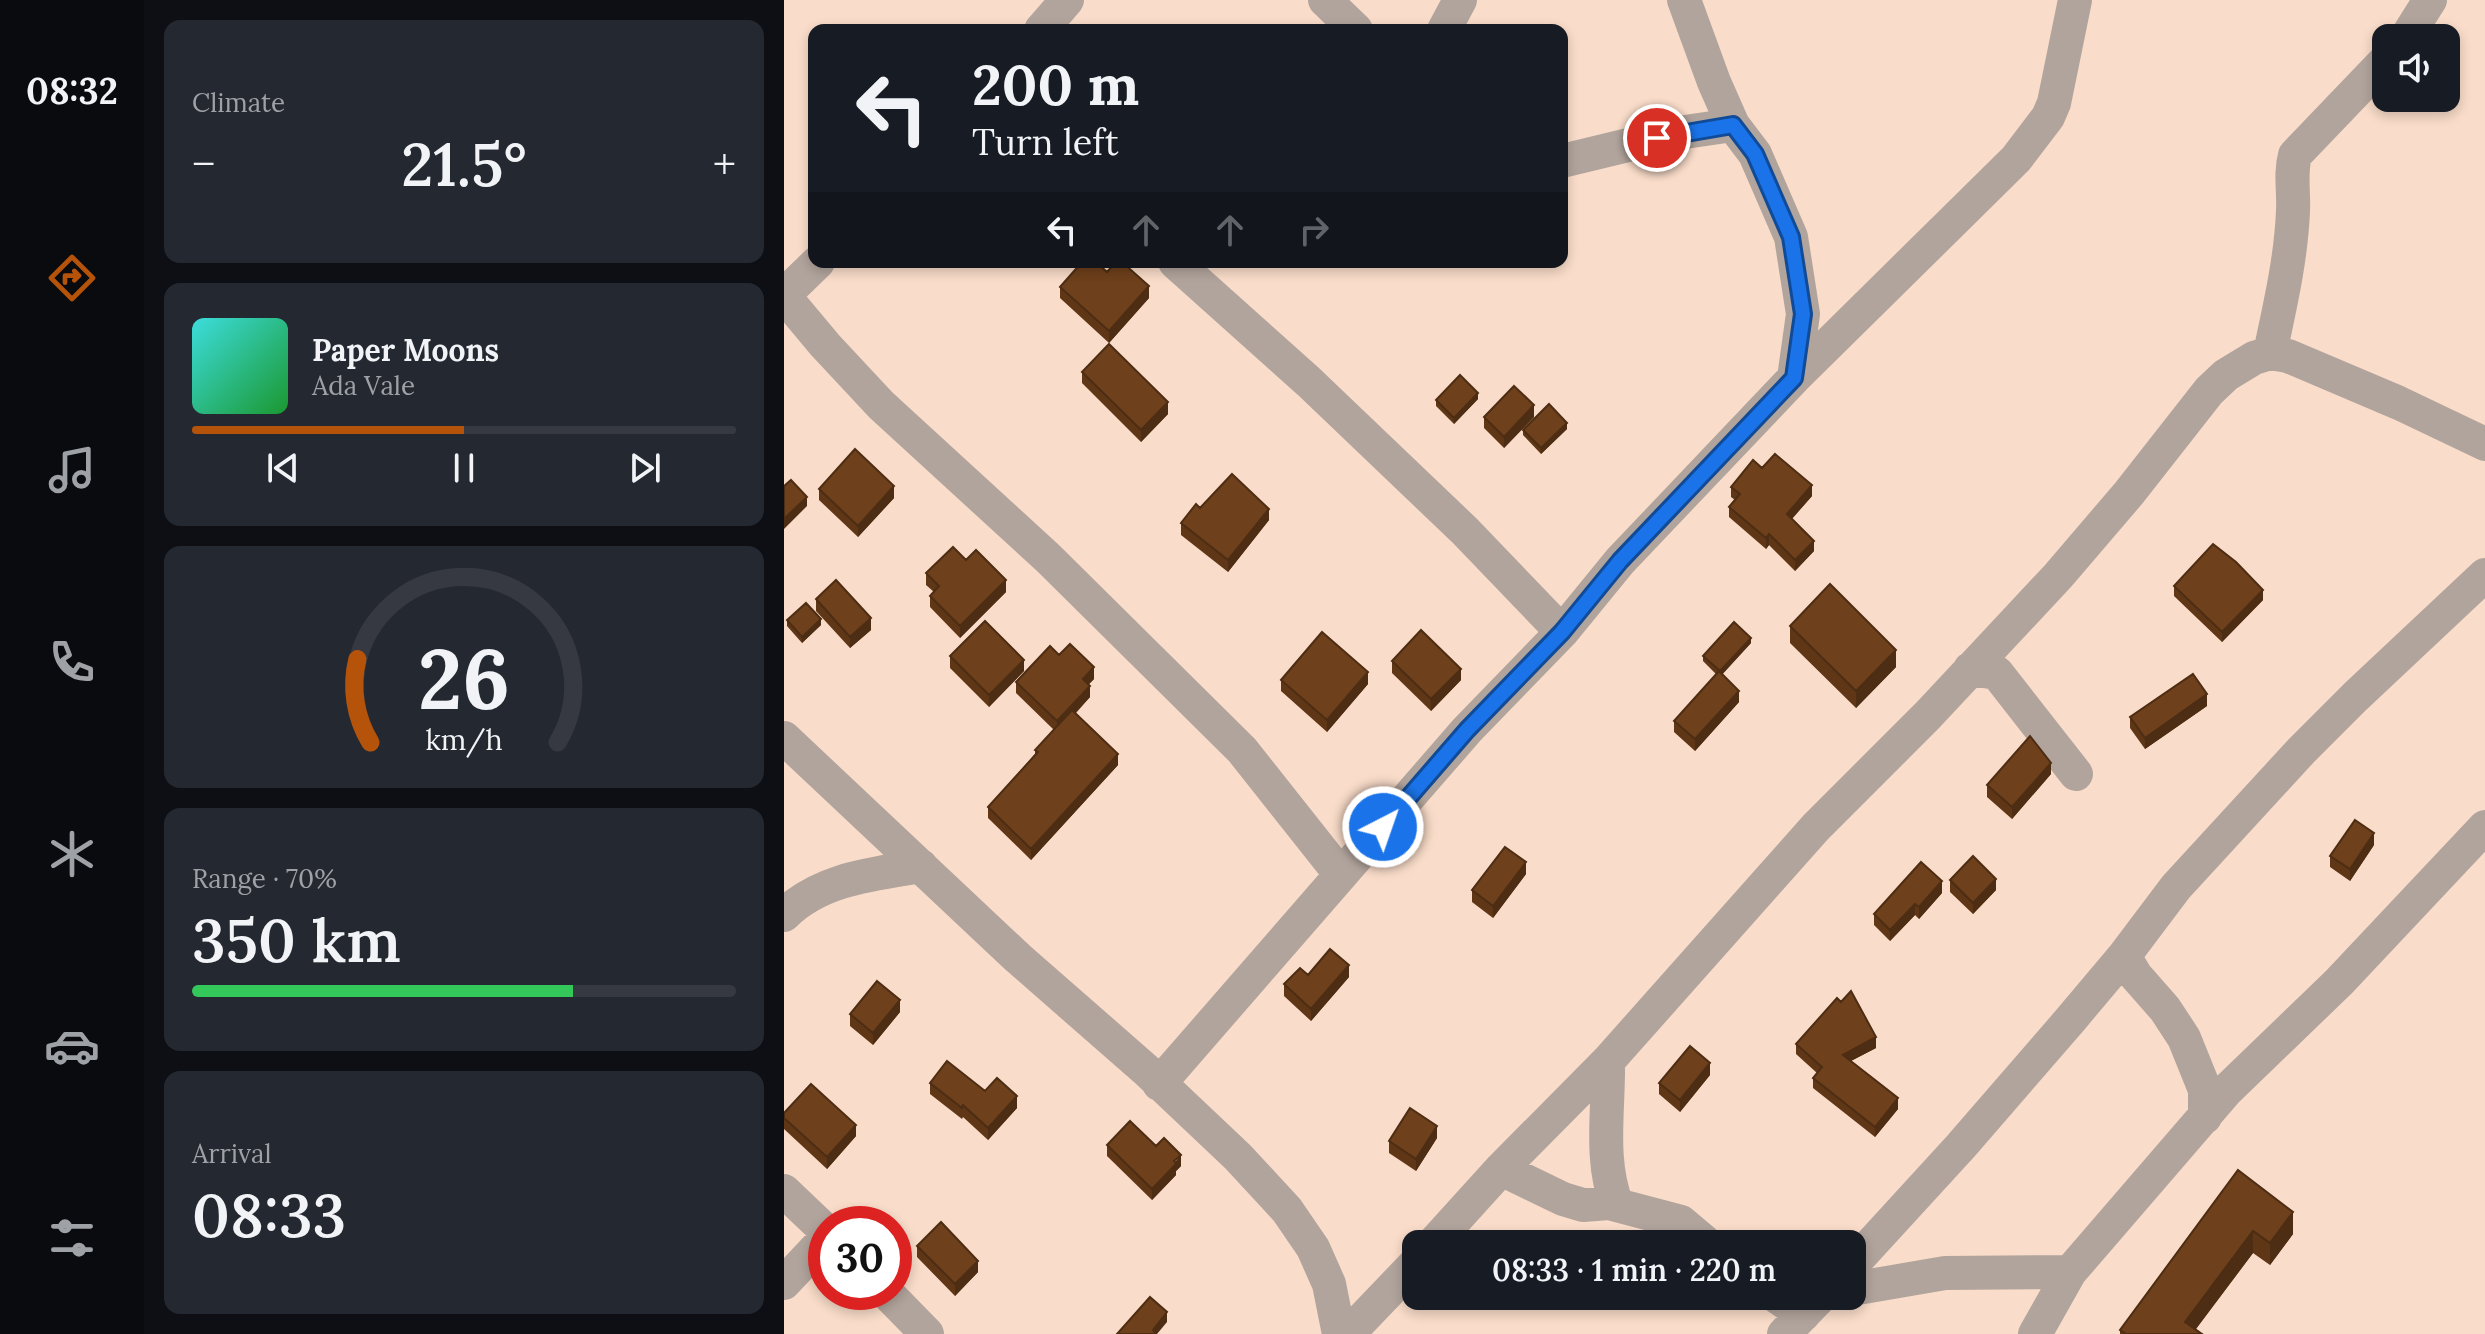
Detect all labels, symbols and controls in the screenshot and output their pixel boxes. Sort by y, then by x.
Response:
map controls [2372,24,2460,112]
button: sound [2372,24,2460,112]
text: 200 m [972,49,1139,120]
icon: left [840,56,944,160]
text: 08:32 [26,68,118,114]
text: Climate [192,86,285,119]
pin [1623,104,1691,172]
icon: arrive [1635,116,1679,160]
text: Turn left [972,119,1119,165]
text: 21.5° [401,126,527,202]
text: − [192,136,215,192]
text: + [713,136,736,192]
icon: left [1040,208,1084,252]
icon: ahead [1124,208,1168,252]
icon: ahead [1208,208,1252,252]
icon: right [1292,208,1336,252]
icon: directions [44,250,100,306]
text: Paper Moons [312,331,499,369]
text: Ada Vale [312,369,415,402]
icon: music [44,442,100,498]
icon: previous [261,446,305,490]
icon: pause [442,446,486,490]
icon: next [623,446,667,490]
text: 26 [418,625,510,732]
icon: phone [44,634,100,690]
text: km/h [425,721,503,758]
position arrow [1341,785,1425,869]
icon: climate [44,826,100,882]
text: Range · 70% [192,862,337,895]
text: 350 km [192,902,401,978]
icon: car [44,1018,100,1074]
text: Arrival [192,1137,271,1170]
text: 08:33 [192,1177,346,1253]
speed limit sign: 30 [808,1206,912,1310]
icon: filters [44,1210,100,1266]
text: 08:33 · 1 min · 220 m [1492,1251,1776,1289]

